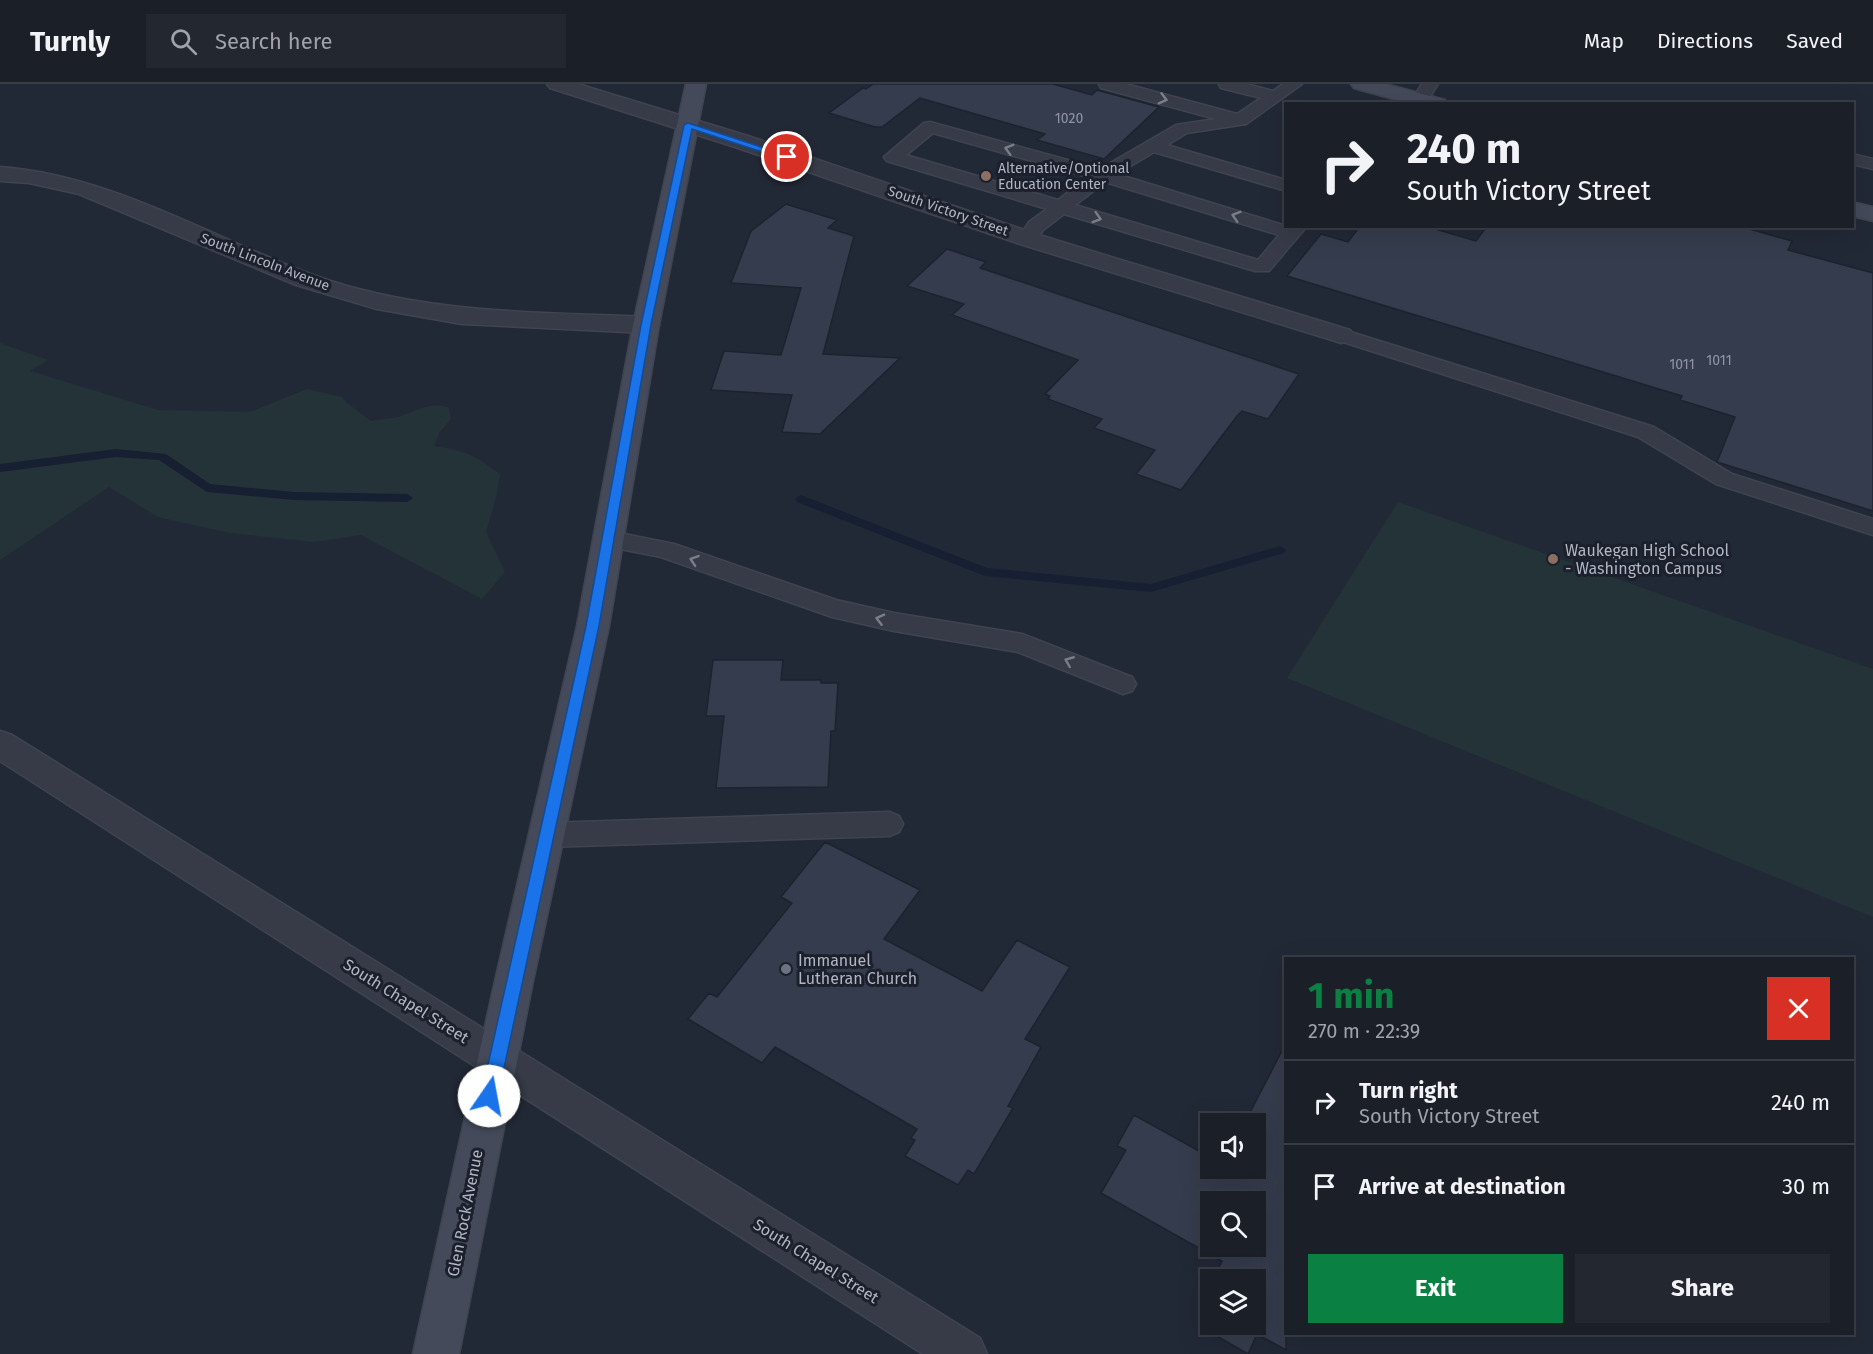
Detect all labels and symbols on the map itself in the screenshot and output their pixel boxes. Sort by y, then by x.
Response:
one-way arrow [1157,92,1168,104]
house number: 1020 [1055,110,1083,127]
pin [761,131,812,182]
one-way arrow [1004,144,1014,157]
place label: Alternative/Optional Education Center [998,160,1129,193]
marker: Alternative/Optional Education Center [979,169,993,183]
street label: South Victory Street [885,182,1011,240]
one-way arrow [1091,211,1102,223]
one-way arrow [1231,211,1242,223]
street label: South Lincoln Avenue [198,229,332,295]
house number: 1011 [1706,352,1732,369]
house number: 1011 [1669,356,1695,373]
place label: Waukegan High School - Washington Campus [1565,541,1730,578]
marker: Waukegan High School - Washington Campus [1546,552,1560,566]
one-way arrow [689,554,700,567]
one-way arrow [875,614,885,627]
one-way arrow [1065,656,1076,668]
place label: Immanuel Lutheran Church [798,951,917,988]
street label: South Chapel Street [340,955,472,1047]
marker: Immanuel Lutheran Church [779,962,793,976]
position arrow [457,1064,521,1128]
street label: Glen Rock Avenue [443,1148,487,1278]
street label: South Chapel Street [750,1215,882,1307]

